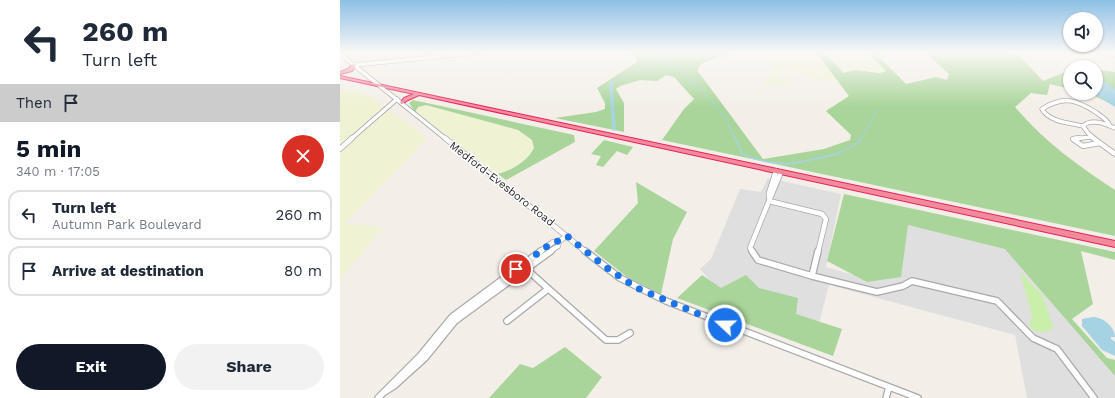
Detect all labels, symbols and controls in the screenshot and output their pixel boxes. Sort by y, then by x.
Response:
map controls [1063,12,1103,100]
button: sound [1063,12,1103,52]
text: 260 m [82,15,168,48]
icon: left [16,16,68,68]
text: Turn left [82,49,157,70]
button: search [1063,60,1103,100]
icon: arrive [60,92,82,114]
text: Then [16,94,52,112]
text: 5 min [16,135,81,163]
button: close [282,135,324,177]
street label: Medford-Evesboro Road [447,139,557,229]
text: 340 m · 17:05 [16,164,100,179]
text: Turn left [52,199,116,217]
icon: left [18,204,40,226]
text: 260 m [275,206,322,224]
text: Autumn Park Boulevard [52,217,202,232]
pin [499,252,533,286]
icon: arrive [505,258,527,280]
icon: arrive [18,260,40,282]
text: Arrive at destination [52,262,204,280]
text: 80 m [284,262,322,280]
position arrow [704,304,746,346]
button: Exit [16,344,166,390]
button: Share [174,344,324,390]

